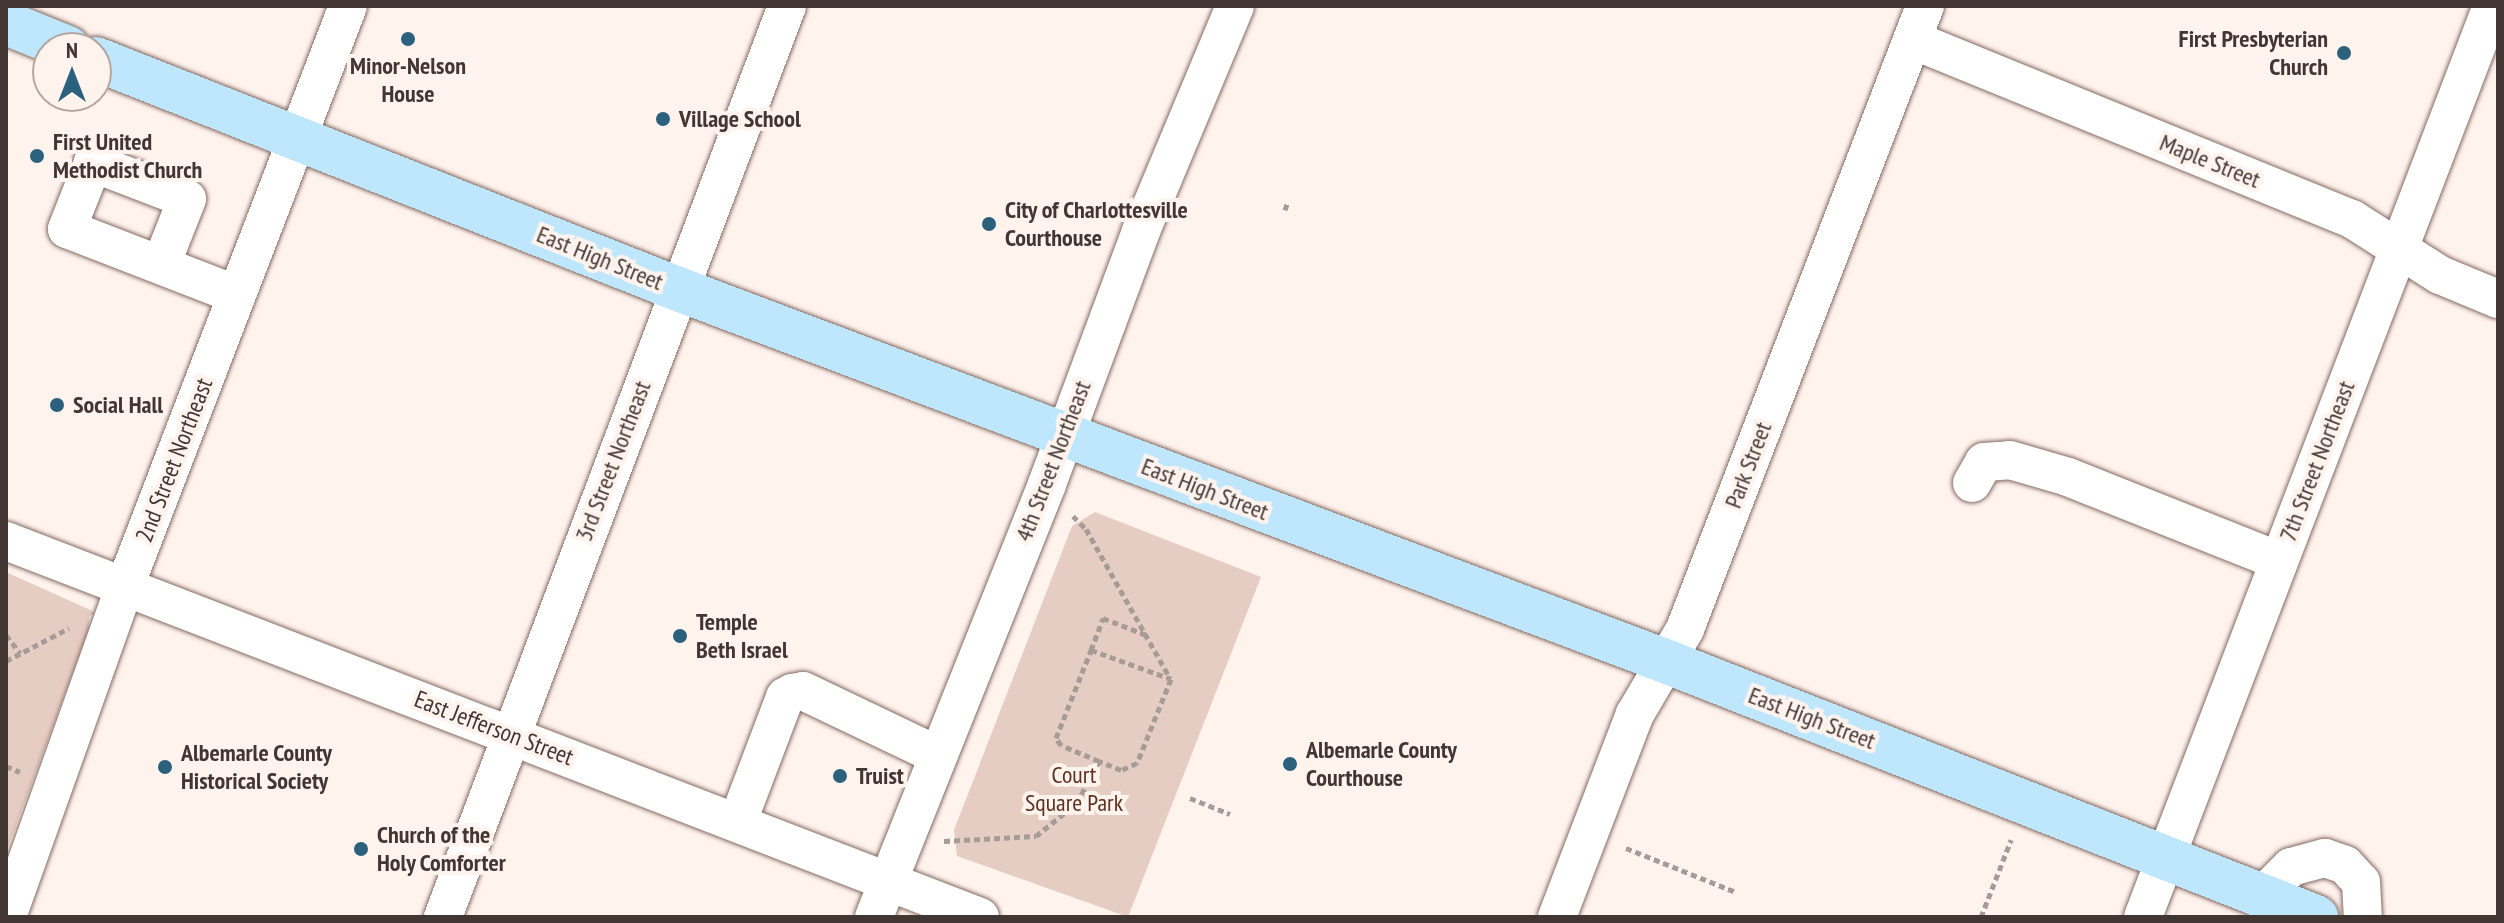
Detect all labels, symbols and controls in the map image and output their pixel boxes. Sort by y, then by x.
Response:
place label: First Presbyterian Church [2179,25,2328,81]
marker: Minor-Nelson House [399,30,417,48]
north arrow [32,32,112,112]
text: N [66,36,78,64]
marker: First Presbyterian Church [2335,44,2353,62]
place label: Minor-Nelson House [350,52,466,108]
place label: Village School [679,105,801,133]
marker: Village School [654,110,672,128]
place label: First United Methodist Church [53,128,203,184]
street label: Maple Street [2156,128,2264,194]
marker: First United Methodist Church [28,147,46,165]
place label: City of Charlottesville Courthouse [1005,196,1189,252]
marker: City of Charlottesville Courthouse [980,215,998,233]
street label: East High Street [533,220,667,296]
street label: 2nd Street Northeast [129,374,219,546]
street label: 3rd Street Northeast [569,377,657,545]
street label: 4th Street Northeast [1009,377,1097,545]
street label: 7th Street Northeast [2273,377,2361,545]
place label: Social Hall [73,391,163,419]
marker: Social Hall [48,396,66,414]
street label: Park Street [1718,418,1778,512]
street label: East High Street [1138,452,1272,526]
place label: Temple Beth Israel [696,608,788,664]
marker: Temple Beth Israel [671,627,689,645]
street label: East High Street [1745,681,1879,755]
street label: East Jefferson Street [411,684,577,772]
place label: Albemarle County Courthouse [1306,736,1457,792]
place label: Albemarle County Historical Society [181,739,332,795]
marker: Albemarle County Courthouse [1281,755,1299,773]
marker: Albemarle County Historical Society [156,758,174,776]
park label: Court Square Park [1025,761,1123,817]
place label: Truist [856,762,904,790]
marker: Truist [831,767,849,785]
place label: Church of the Holy Comforter [377,821,507,877]
marker: Church of the Holy Comforter [352,840,370,858]

